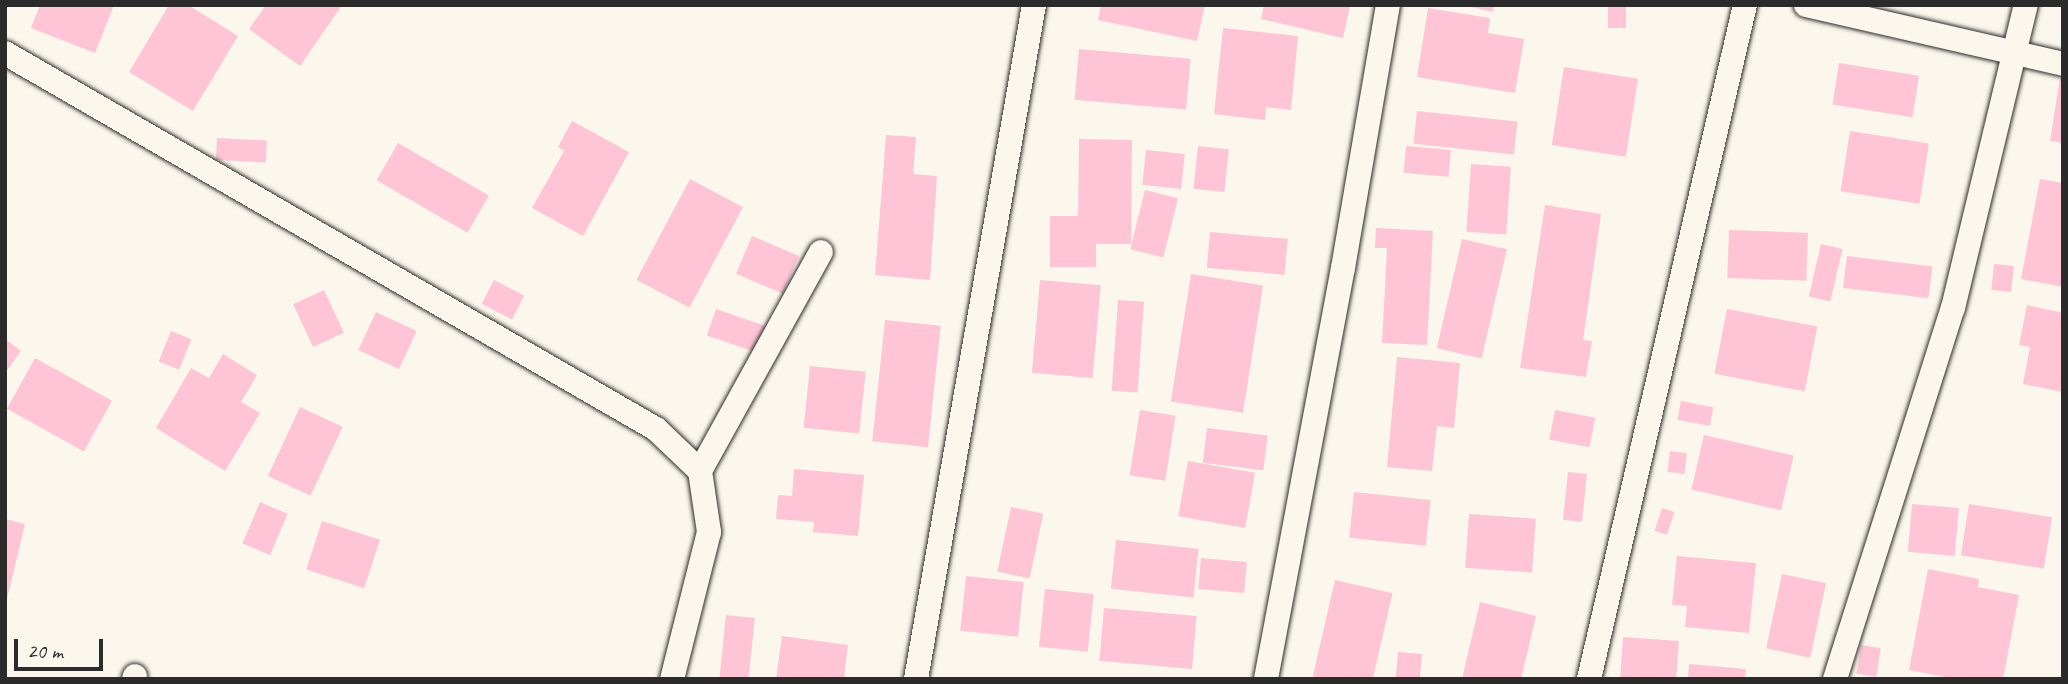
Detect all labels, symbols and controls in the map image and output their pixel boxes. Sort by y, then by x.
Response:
scale bar [18,624,107,668]
text: 20 m [27,638,63,664]

